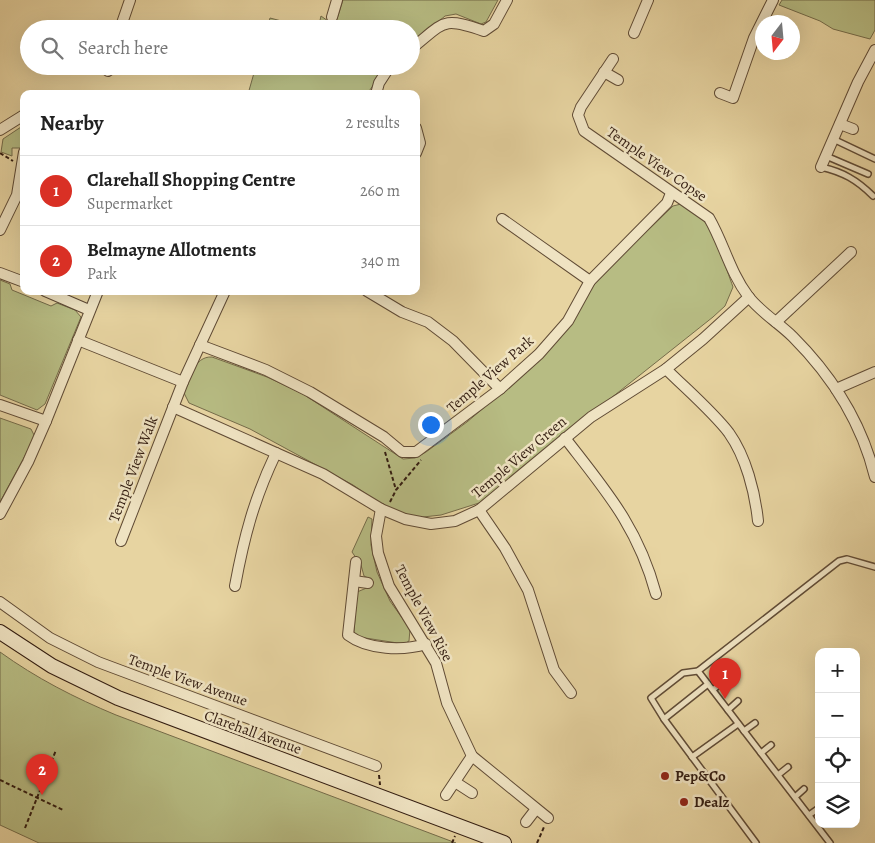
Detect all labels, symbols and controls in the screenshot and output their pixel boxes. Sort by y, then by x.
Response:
north arrow [755,15,800,60]
search box [20,20,420,75]
icon: search [38,34,66,62]
text: Search here [78,35,168,61]
text: Nearby [40,109,103,137]
text: 2 results [345,112,400,134]
street label: Temple View Copse [603,122,711,206]
text: Clarehall Shopping Centre [87,167,296,193]
text: 1 [53,180,59,202]
text: 260 m [360,180,400,202]
text: Supermarket [87,193,173,215]
text: Belmayne Allotments [87,237,256,263]
text: 2 [52,250,60,272]
text: 340 m [361,250,400,272]
text: Park [87,263,117,285]
street label: Temple View Park [442,330,538,417]
street label: Temple View Green [467,411,571,503]
your location [418,412,444,438]
street label: Temple View Walk [104,413,163,525]
street label: Temple View Rise [390,561,458,665]
map controls [815,648,860,828]
button: + [815,648,860,693]
street label: Temple View Avenue [126,649,251,711]
pin: 1 [709,658,741,699]
button: − [815,693,860,738]
street label: Clarehall Avenue [202,705,305,759]
button: locate [815,738,860,783]
pin: 2 [26,754,58,795]
place label: Pep&Co [675,766,726,786]
marker: Pep&Co [659,770,671,782]
button: layers [815,783,860,828]
place label: Dealz [694,792,729,812]
marker: Dealz [678,796,690,808]

